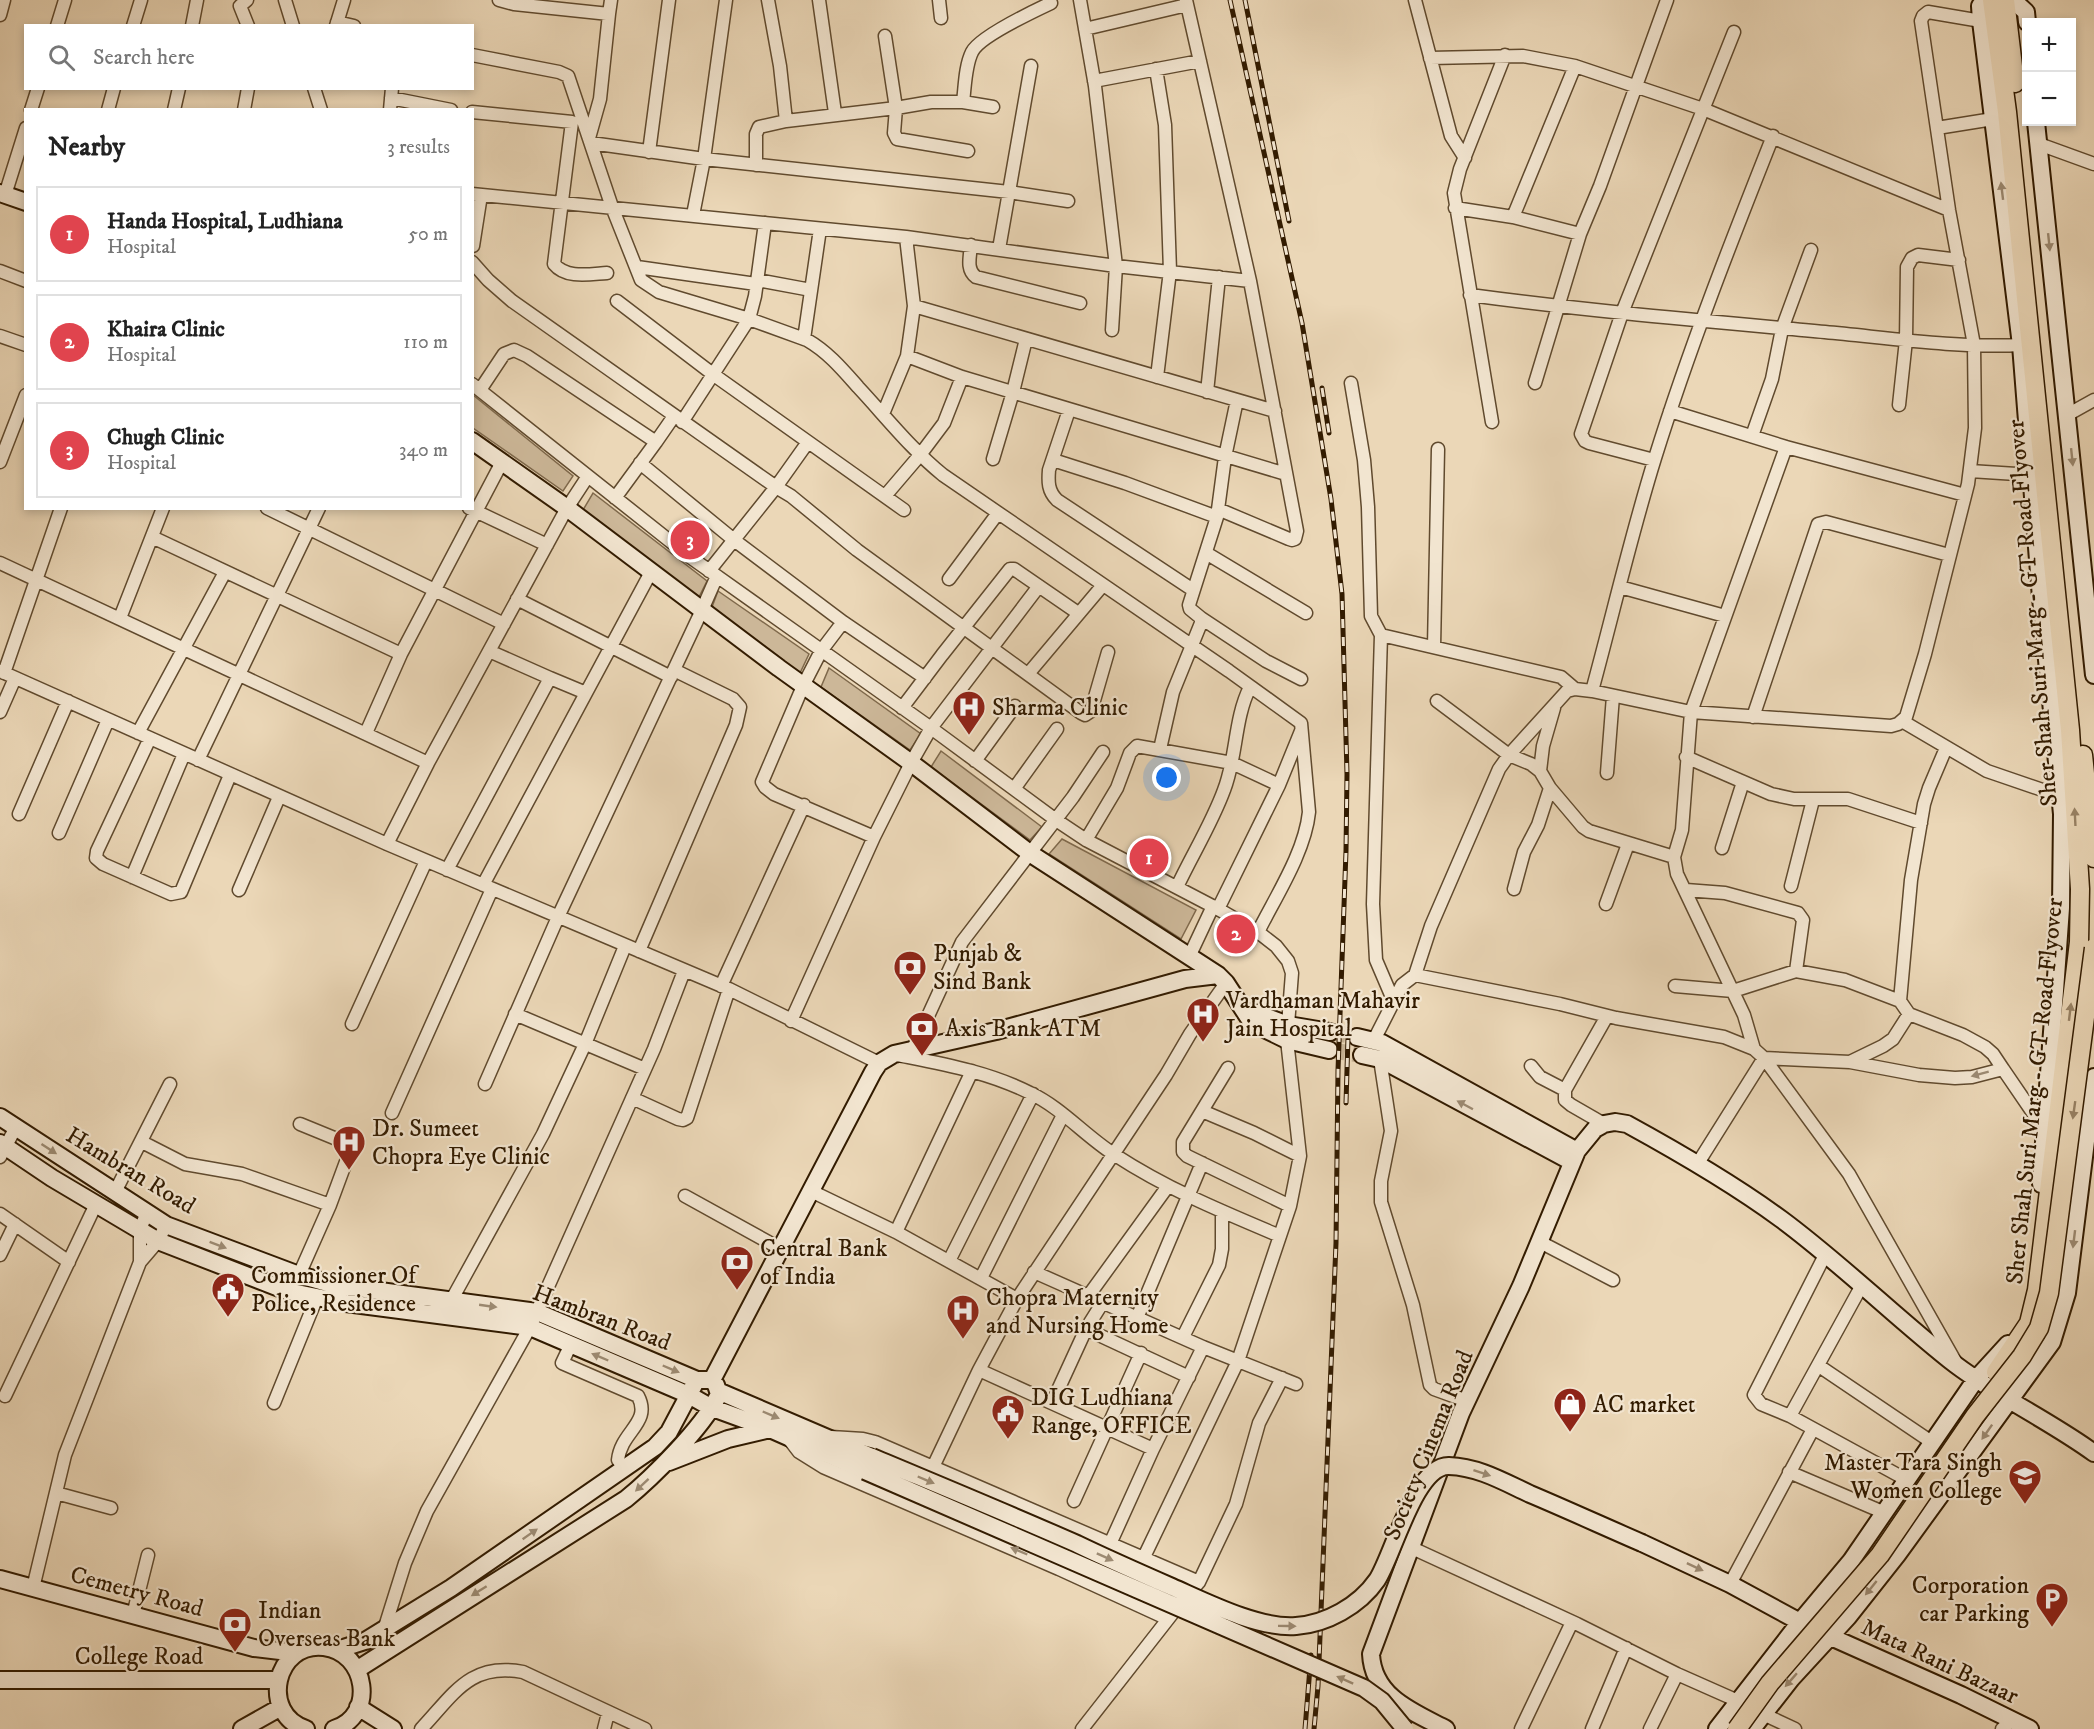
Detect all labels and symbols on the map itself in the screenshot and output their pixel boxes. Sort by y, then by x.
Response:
one-way arrow [1997,181,2007,200]
one-way arrow [2044,233,2054,252]
street label: Sher Shah Suri Marg - GT Road Flyover [2001,418,2065,808]
one-way arrow [2067,448,2077,467]
pin: 3 [670,518,710,562]
hospital icon: Sharma Clinic [951,689,987,736]
place label: Sharma Clinic [992,693,1128,723]
your location [1152,763,1181,792]
one-way arrow [2071,808,2080,827]
pin: 1 [1130,836,1168,880]
street label: Sher Shah Suri Marg - GT Road Flyover [2000,896,2070,1286]
pin: 2 [1216,912,1256,956]
place label: Punjab & Sind Bank [933,939,1031,997]
bank icon: Punjab & Sind Bank [892,949,928,996]
place label: Vardhaman Mahavir Jain Hospital [1224,986,1420,1044]
hospital icon: Vardhaman Mahavir Jain Hospital [1185,996,1221,1043]
one-way arrow [2065,1002,2075,1021]
bank icon: Axis Bank ATM [904,1010,940,1057]
place label: Axis Bank ATM [945,1014,1101,1044]
one-way arrow [1970,1070,1988,1079]
one-way arrow [1457,1100,1474,1110]
one-way arrow [2070,1100,2079,1119]
place label: Dr. Sumeet Chopra Eye Clinic [372,1114,550,1172]
street label: Hambran Road [60,1120,201,1221]
hospital icon: Dr. Sumeet Chopra Eye Clinic [331,1124,367,1171]
one-way arrow [41,1143,57,1154]
one-way arrow [2069,1230,2078,1249]
place label: Central Bank of India [760,1234,887,1292]
one-way arrow [209,1240,227,1250]
bank icon: Central Bank of India [719,1244,755,1291]
place label: Commissioner Of Police, Residence [251,1261,419,1319]
public building icon: Commissioner Of Police, Residence [210,1271,246,1318]
street label: Hambran Road [528,1278,675,1358]
place label: Chopra Maternity and Nursing Home [986,1283,1168,1341]
hospital icon: Chopra Maternity and Nursing Home [945,1293,981,1340]
one-way arrow [479,1301,498,1310]
street label: Society Cinema Road [1377,1346,1481,1545]
one-way arrow [591,1352,609,1361]
one-way arrow [663,1364,681,1374]
place label: DIG Ludhiana Range, OFFICE [1031,1383,1192,1441]
shop icon: AC market [1552,1386,1588,1433]
place label: AC market [1593,1390,1696,1420]
public building icon: DIG Ludhiana Range, OFFICE [990,1393,1026,1440]
one-way arrow [763,1410,780,1419]
one-way arrow [1981,1423,1993,1439]
place label: Master Tara Singh Women College [1824,1448,2002,1506]
school or university icon: Master Tara Singh Women College [2007,1458,2043,1505]
one-way arrow [1473,1469,1491,1478]
one-way arrow [918,1475,936,1485]
one-way arrow [635,1478,650,1492]
one-way arrow [521,1528,537,1540]
one-way arrow [1010,1546,1028,1555]
one-way arrow [1097,1552,1115,1562]
street label: Cemetry Road [67,1560,207,1624]
one-way arrow [1687,1563,1704,1572]
place label: Corporation car Parking [1912,1571,2029,1629]
one-way arrow [1865,1580,1878,1596]
parking icon: Corporation car Parking [2034,1581,2070,1628]
one-way arrow [471,1586,487,1597]
place label: Indian Overseas Bank [258,1596,396,1654]
bank icon: Indian Overseas Bank [217,1606,253,1653]
street label: Mata Rani Bazaar [1856,1612,2023,1712]
one-way arrow [1277,1621,1296,1631]
street label: College Road [75,1642,203,1672]
one-way arrow [1785,1672,1798,1687]
one-way arrow [1336,1675,1353,1684]

